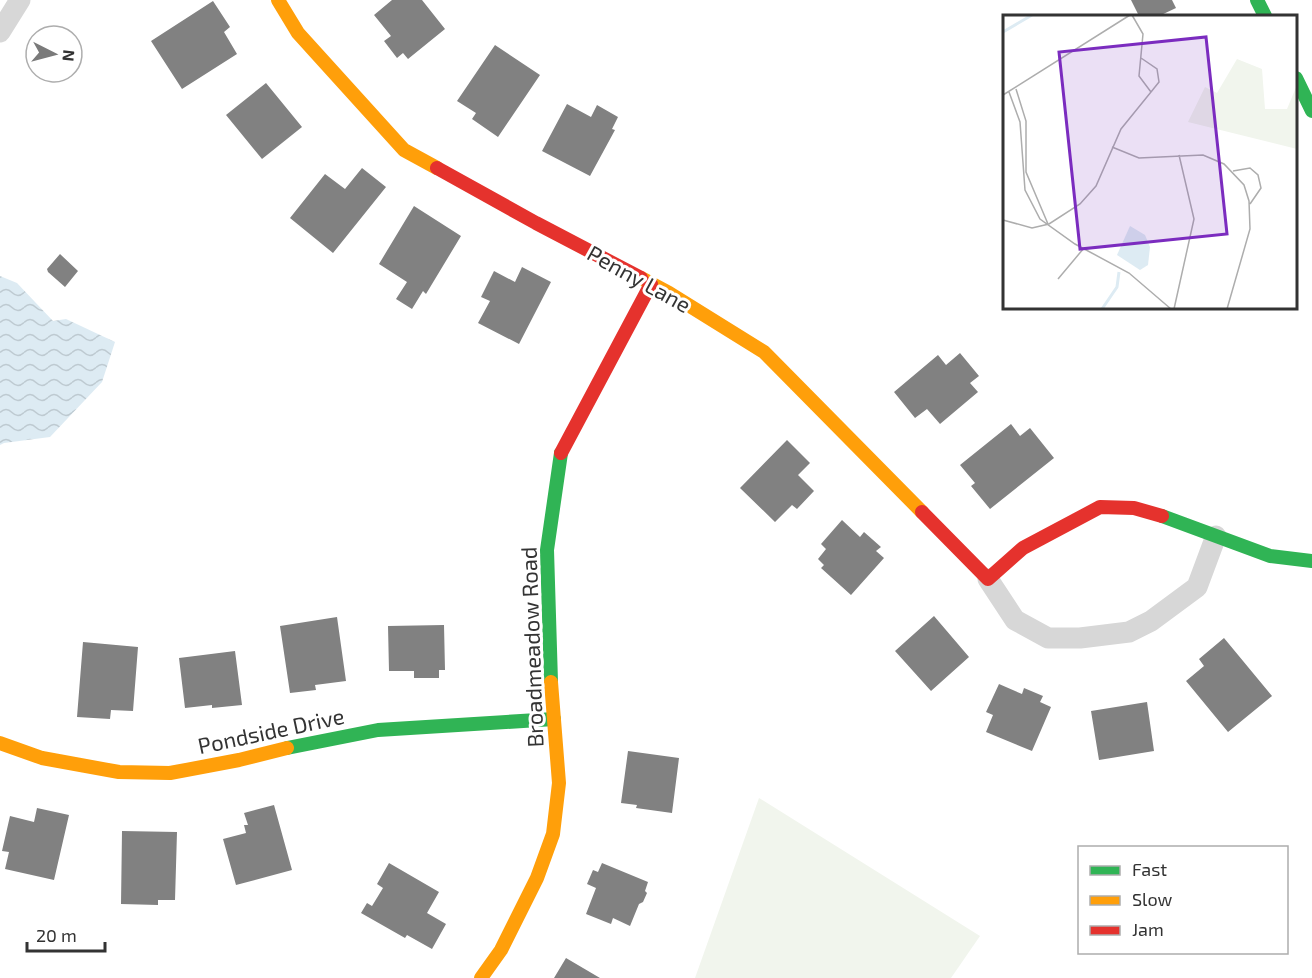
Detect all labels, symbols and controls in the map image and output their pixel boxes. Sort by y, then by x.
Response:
inset map [1003,15,1297,309]
north arrow [24,24,84,84]
text: N [59,49,79,62]
street label: Penny Lane [583,239,696,317]
street label: Broadmeadow Road [515,546,547,748]
street label: Pondside Drive [195,702,346,758]
legend [1078,846,1288,954]
text: Fast [1132,858,1167,880]
text: Slow [1132,888,1173,910]
scale bar [27,915,105,953]
text: Jam [1132,918,1164,940]
text: 20 m [36,924,77,946]

